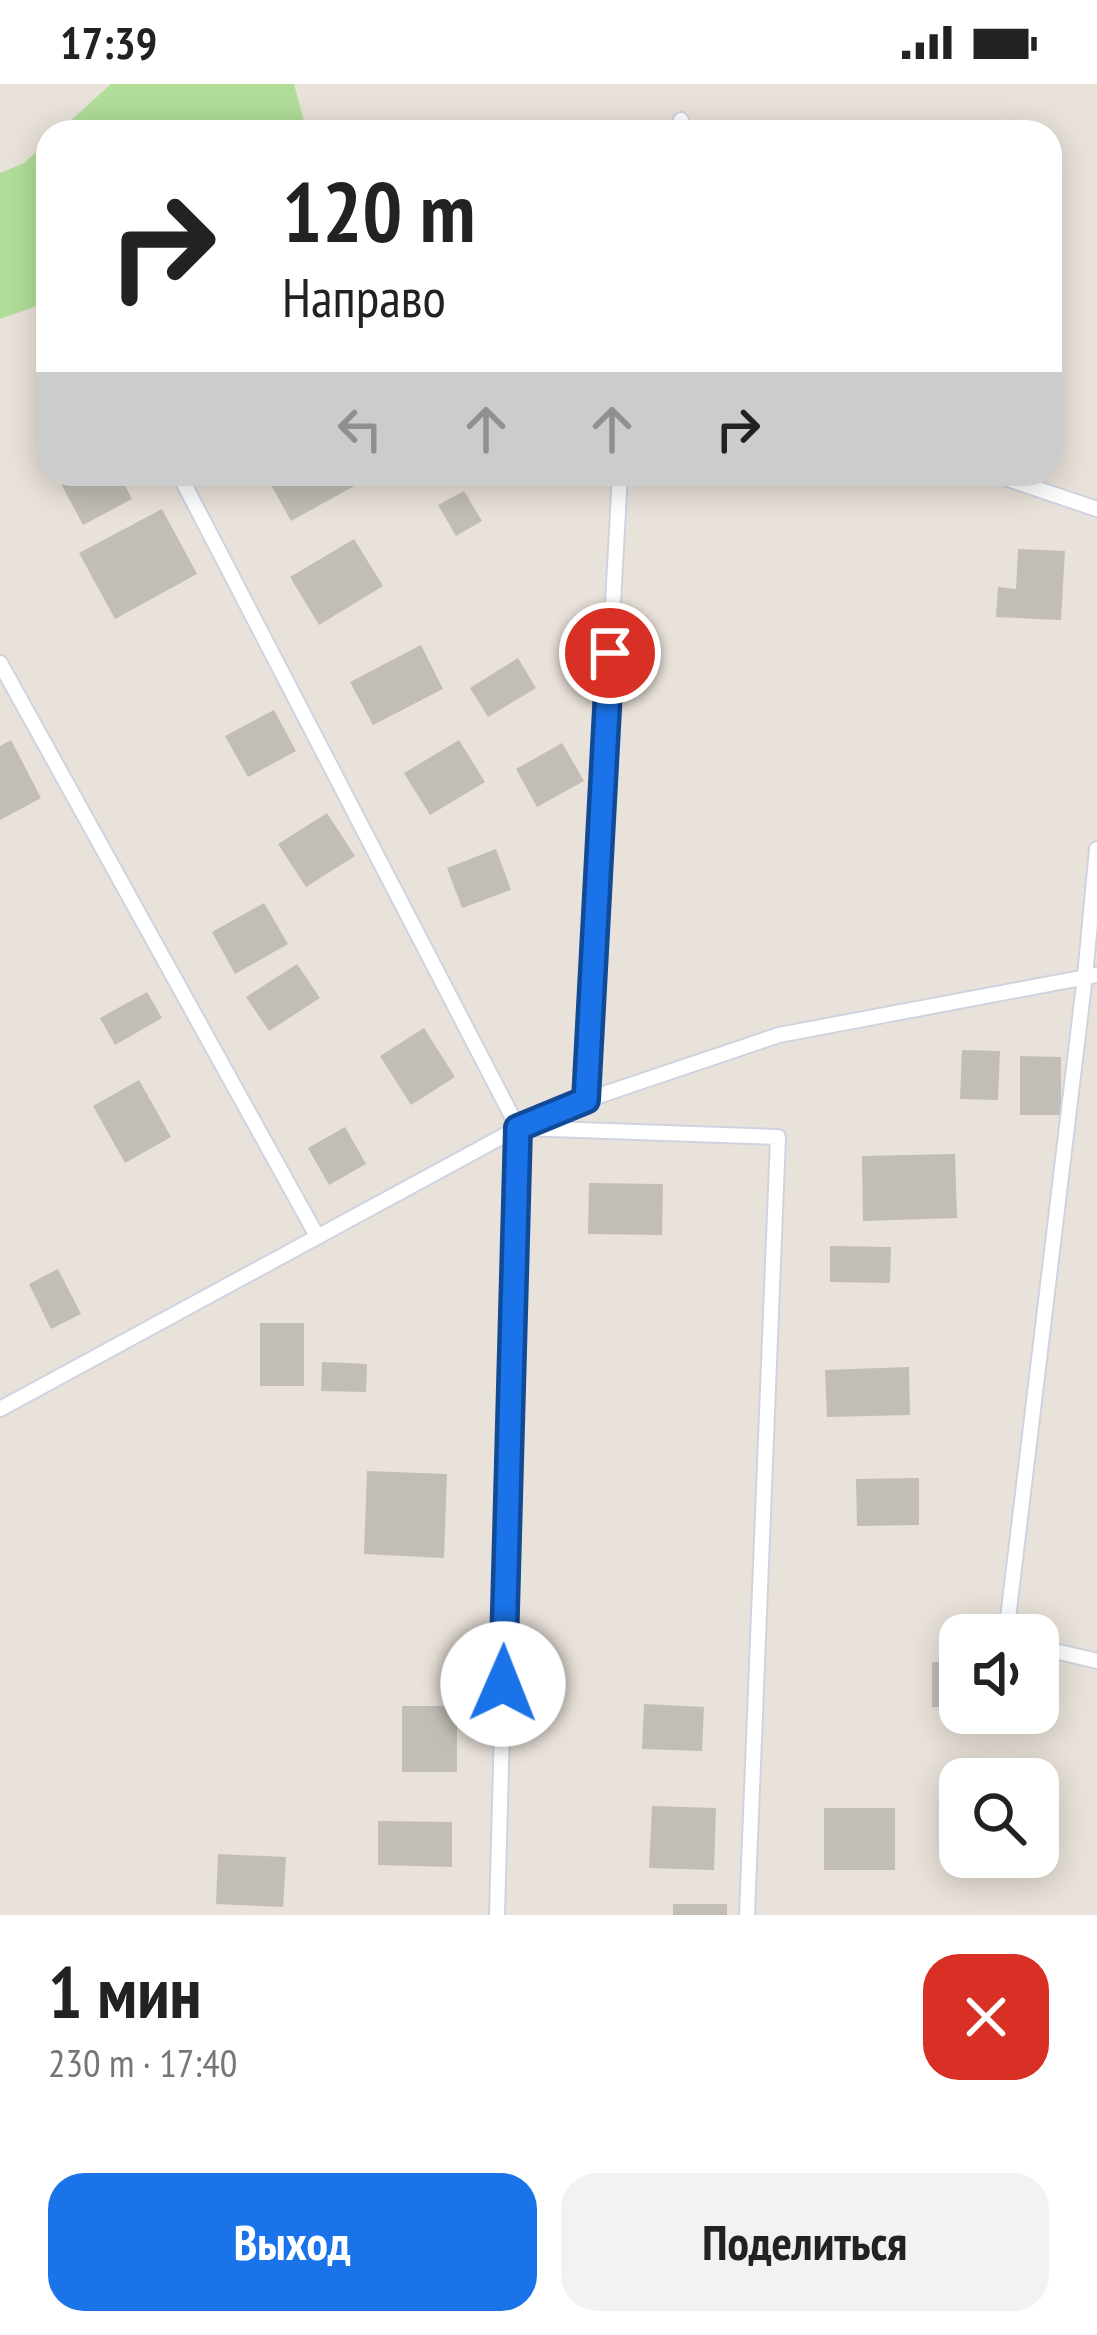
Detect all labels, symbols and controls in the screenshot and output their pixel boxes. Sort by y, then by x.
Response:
text: 17:39 [60,13,157,71]
text: 120 m [282,156,475,265]
icon: right [84,168,240,324]
text: Направо [282,262,446,332]
icon: left [327,396,393,462]
icon: ahead [453,396,519,462]
icon: ahead [579,396,645,462]
icon: right [705,396,771,462]
pin [559,602,661,704]
icon: arrive [577,620,643,686]
map controls [939,1614,1059,1878]
button: sound [939,1614,1059,1734]
position arrow [440,1621,566,1747]
button: search [939,1758,1059,1878]
text: 1 мин [48,1945,202,2038]
button: close [923,1954,1049,2080]
text: 230 m · 17:40 [48,2037,237,2088]
button: Выход [48,2173,537,2311]
button: Поделиться [561,2173,1049,2311]

